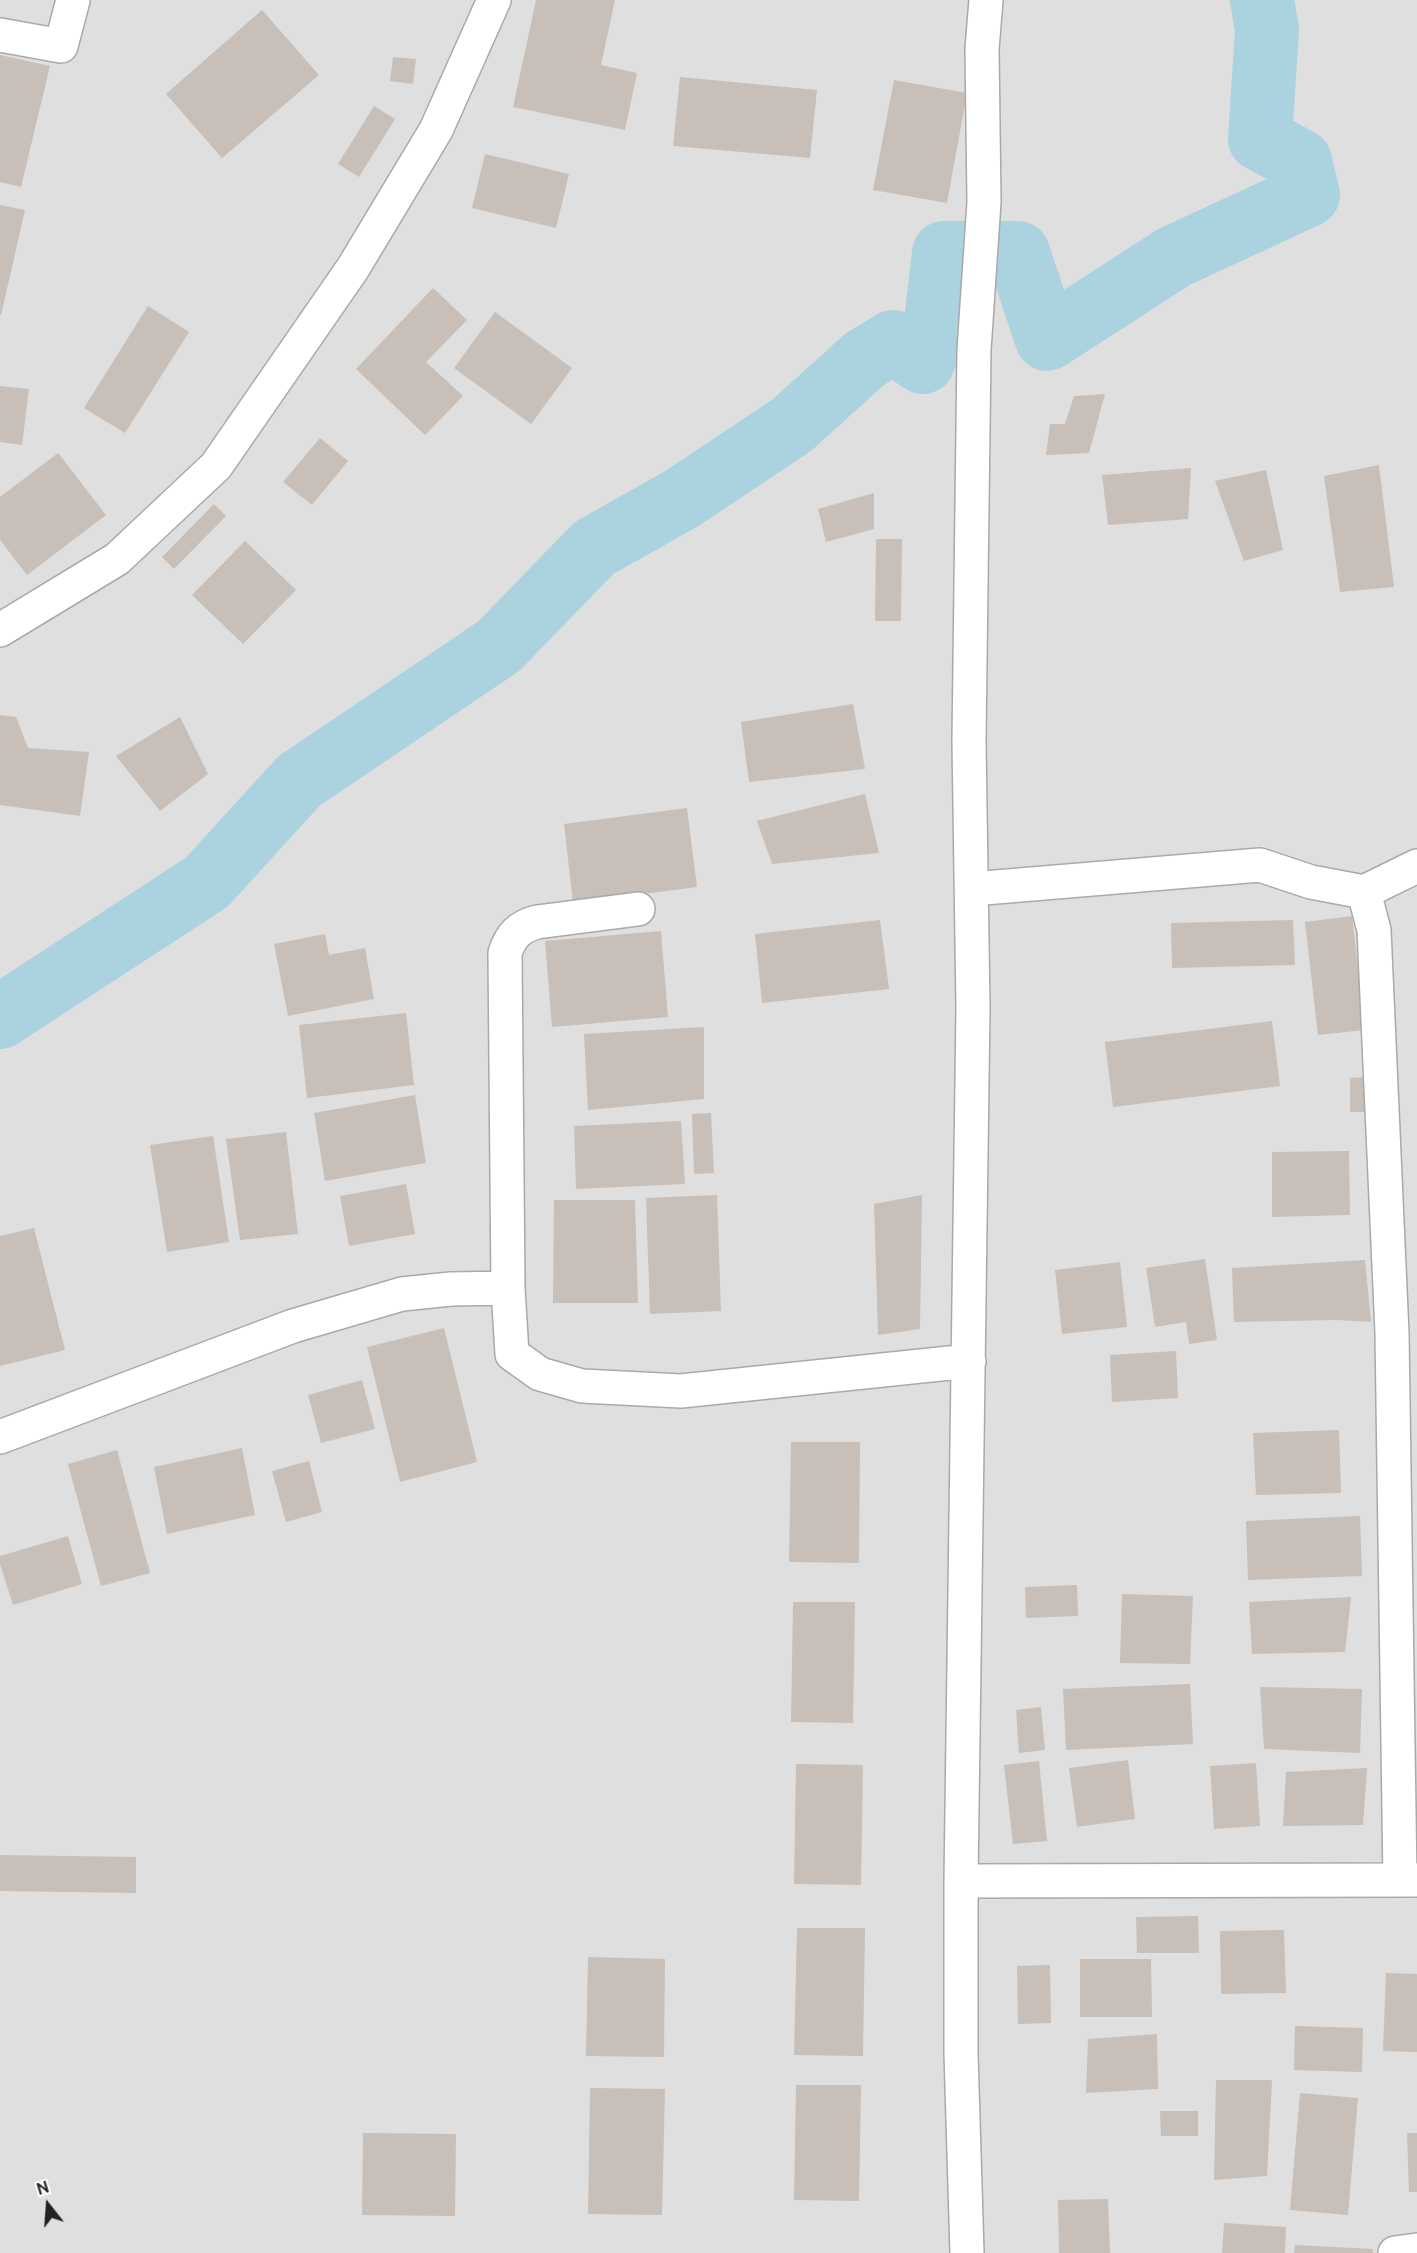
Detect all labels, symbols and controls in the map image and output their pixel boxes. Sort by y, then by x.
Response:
north arrow [18,2175,78,2235]
text: N [34,2177,51,2198]

